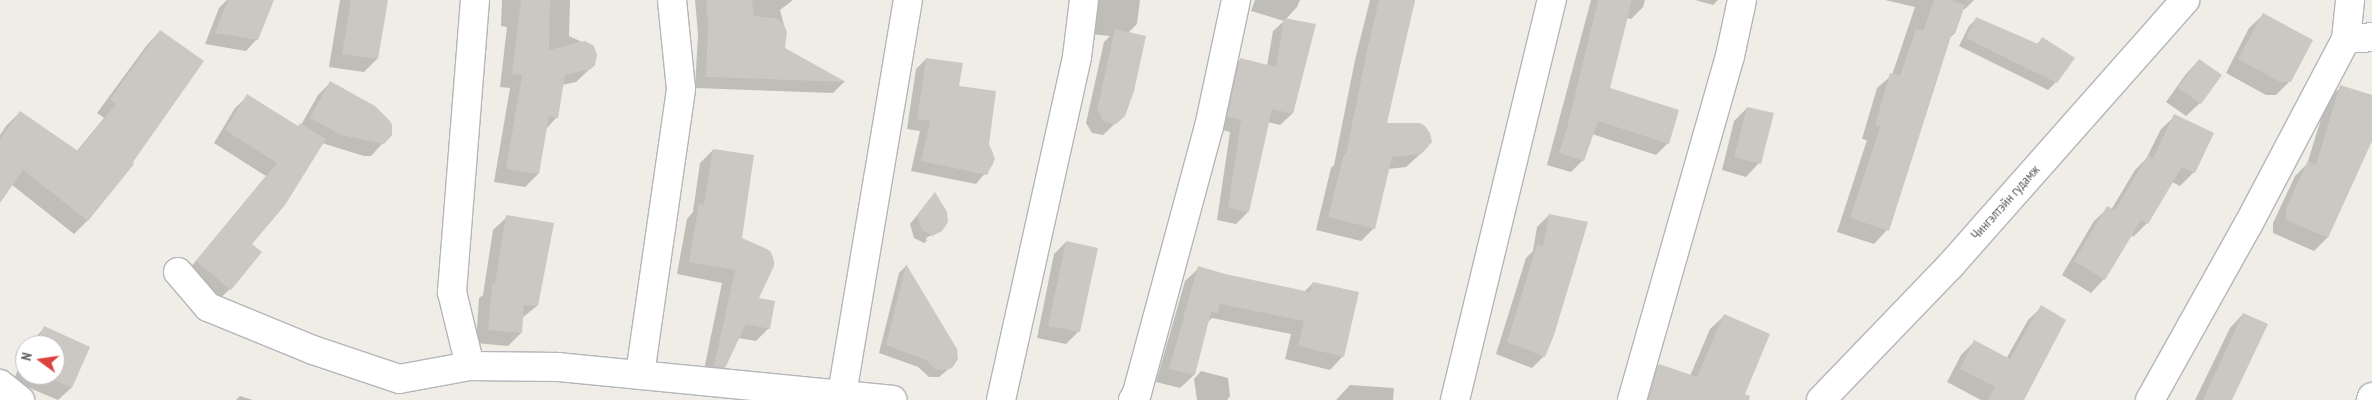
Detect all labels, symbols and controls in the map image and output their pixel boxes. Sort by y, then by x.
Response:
street label: Чингэлтэйн гудамж [1967,161,2043,243]
north arrow [15,335,65,385]
text: N [17,351,36,362]

